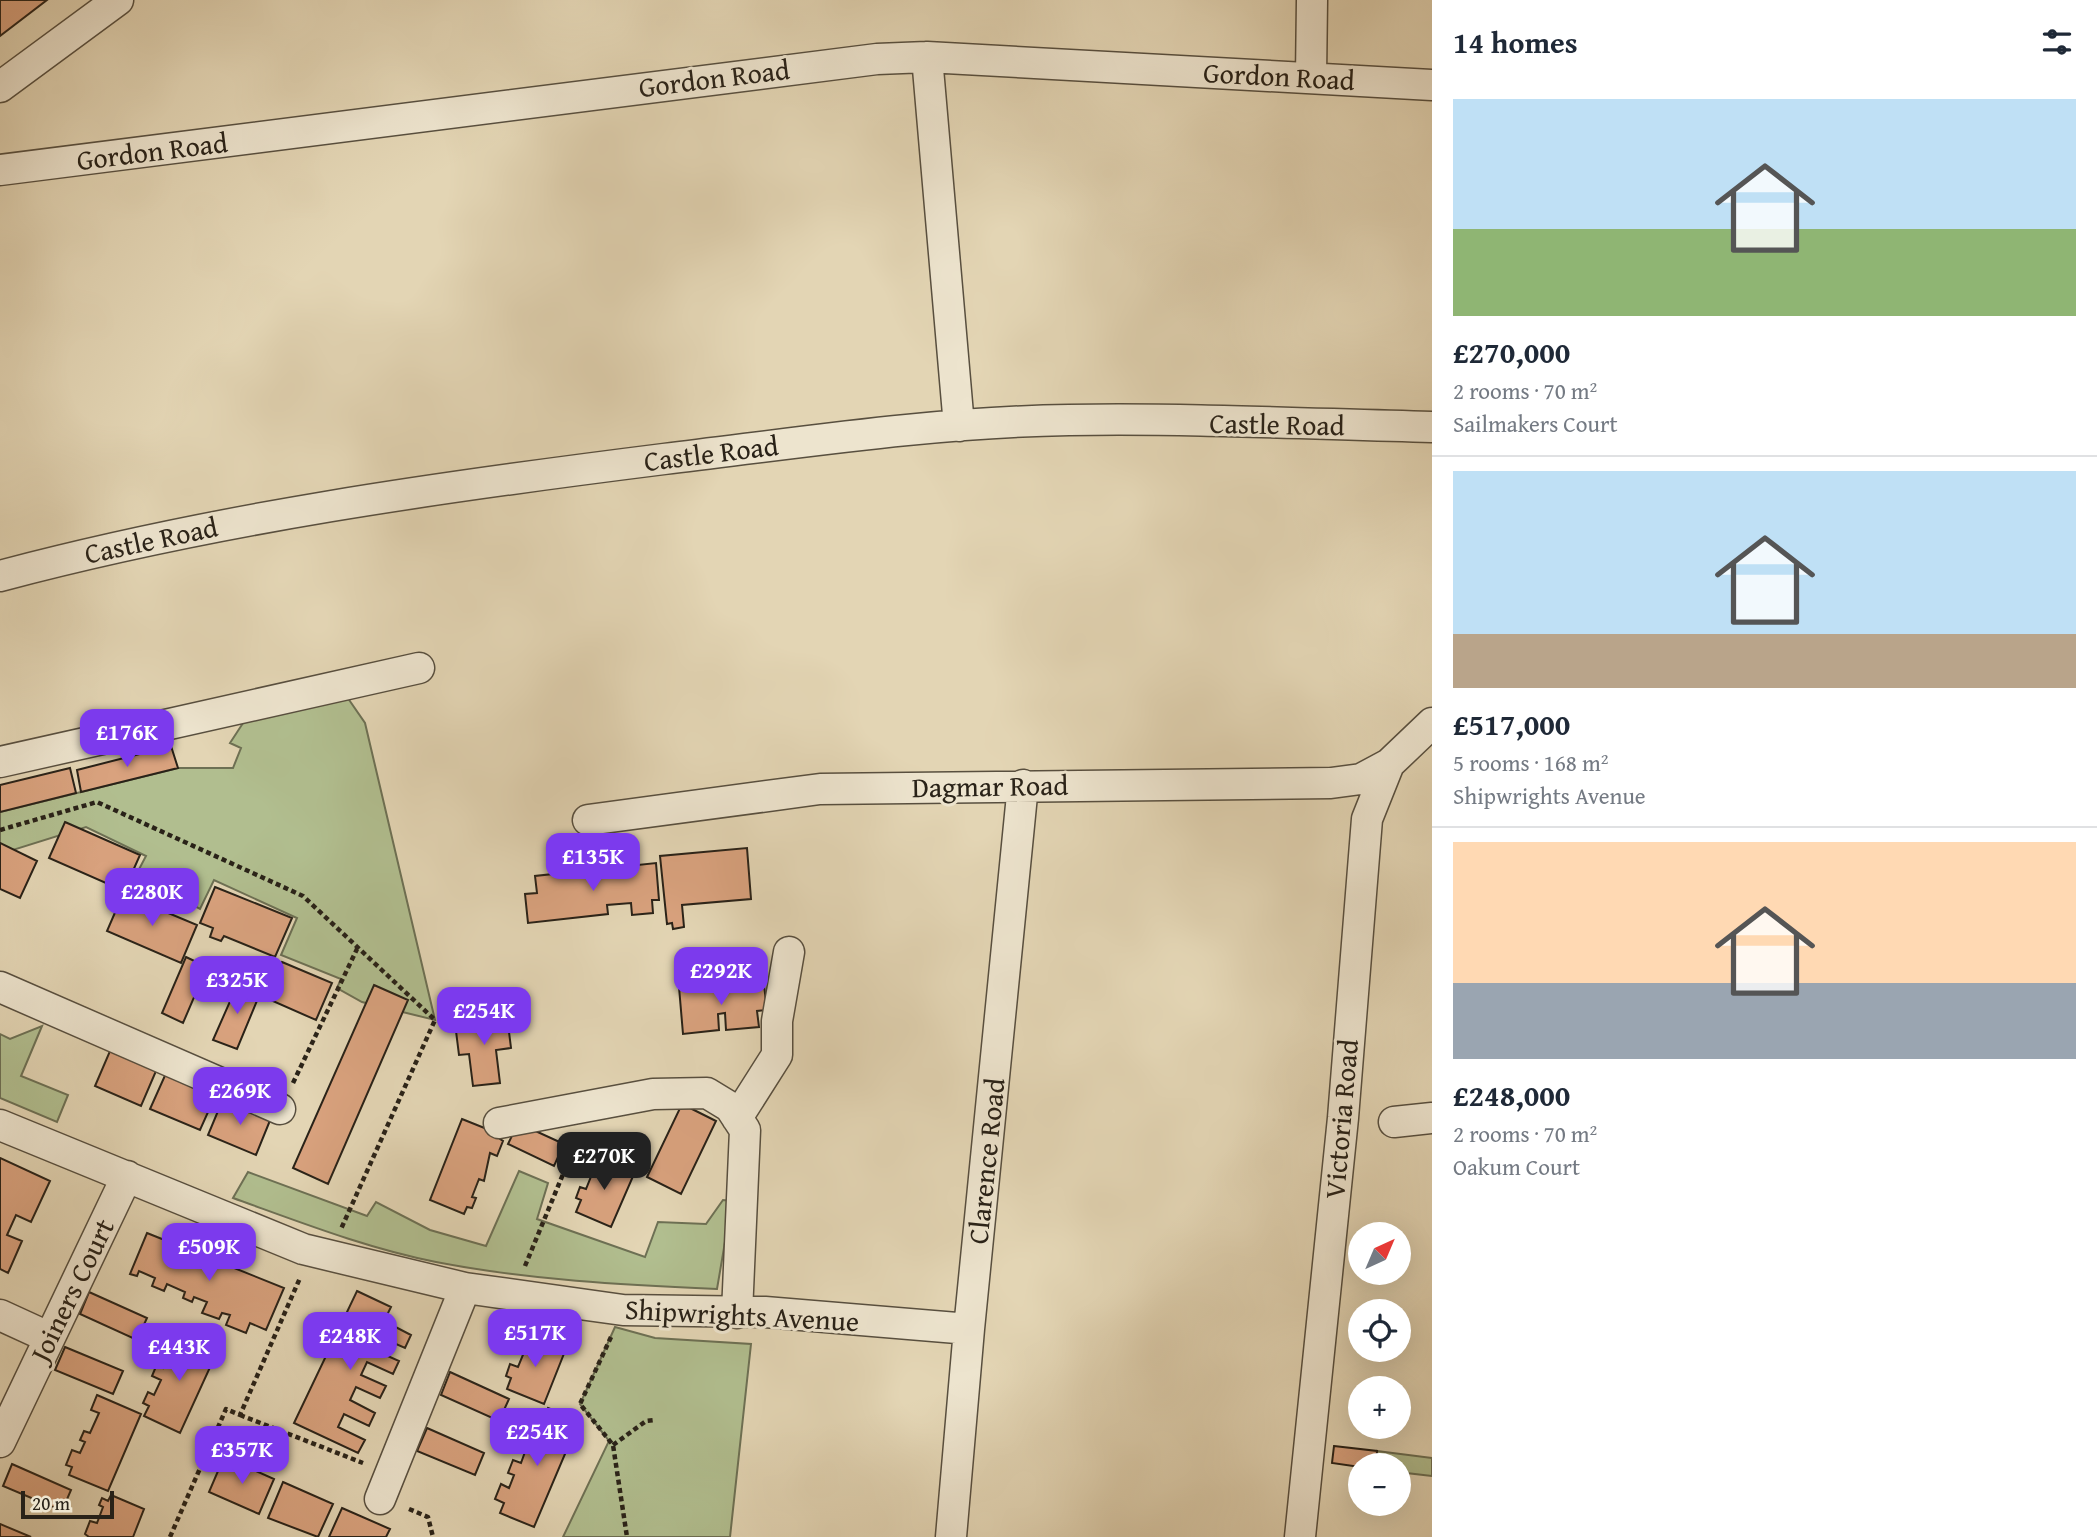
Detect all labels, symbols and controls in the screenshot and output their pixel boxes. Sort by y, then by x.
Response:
text: 14 homes [1453,20,1578,64]
icon: filters [2038,23,2076,61]
street label: Gordon Road [636,48,792,107]
street label: Gordon Road [1202,51,1356,100]
street label: Gordon Road [74,121,230,180]
icon: home [1702,145,1828,271]
text: £270,000 [1453,330,1570,374]
text: 2 rooms · 70 m² [1453,374,1597,407]
street label: Castle Road [1209,402,1345,445]
text: Sailmakers Court [1453,407,1618,440]
street label: Castle Road [641,424,781,481]
street label: Castle Road [81,505,221,574]
icon: home [1702,517,1828,643]
text: £517,000 [1453,702,1570,746]
pin: £176K [78,710,176,769]
text: £176K [96,715,158,748]
text: 5 rooms · 168 m² [1453,746,1608,779]
street label: Dagmar Road [911,764,1069,807]
text: Shipwrights Avenue [1453,779,1646,812]
pin: £135K [544,834,642,893]
text: £135K [562,839,624,872]
pin: £280K [103,869,201,928]
text: £280K [121,874,183,907]
icon: home [1702,888,1828,1014]
pin: £292K [672,948,770,1007]
text: £292K [690,953,752,986]
pin: £325K [188,956,286,1016]
text: £325K [206,962,268,995]
pin: £254K [435,988,533,1047]
text: £254K [453,993,515,1026]
street label: Victoria Road [1313,1037,1368,1201]
pin: £269K [191,1068,289,1127]
text: £269K [209,1073,271,1106]
text: £248,000 [1453,1073,1570,1117]
street label: Clarence Road [956,1076,1015,1246]
text: 2 rooms · 70 m² [1453,1117,1597,1150]
pin: £270K [555,1132,653,1192]
text: £270K [573,1138,635,1171]
text: Oakum Court [1453,1150,1580,1183]
street label: Joiners Court [18,1211,124,1371]
north arrow [1348,1222,1410,1284]
map controls [1348,1222,1411,1516]
pin: £509K [160,1224,258,1283]
text: £509K [178,1229,240,1262]
street label: Shipwrights Avenue [624,1288,860,1341]
button: locate [1348,1299,1411,1362]
pin: £517K [486,1310,584,1369]
pin: £248K [301,1312,399,1372]
text: £517K [504,1315,566,1348]
text: £248K [319,1318,381,1351]
pin: £443K [130,1324,228,1383]
text: £443K [148,1329,210,1362]
button: + [1348,1376,1411,1439]
pin: £254K [488,1408,586,1468]
text: £254K [506,1414,568,1447]
pin: £357K [193,1426,291,1486]
text: £357K [211,1432,273,1465]
button: − [1348,1453,1411,1516]
scale bar [21,1488,114,1520]
text: 20 m [32,1489,70,1517]

